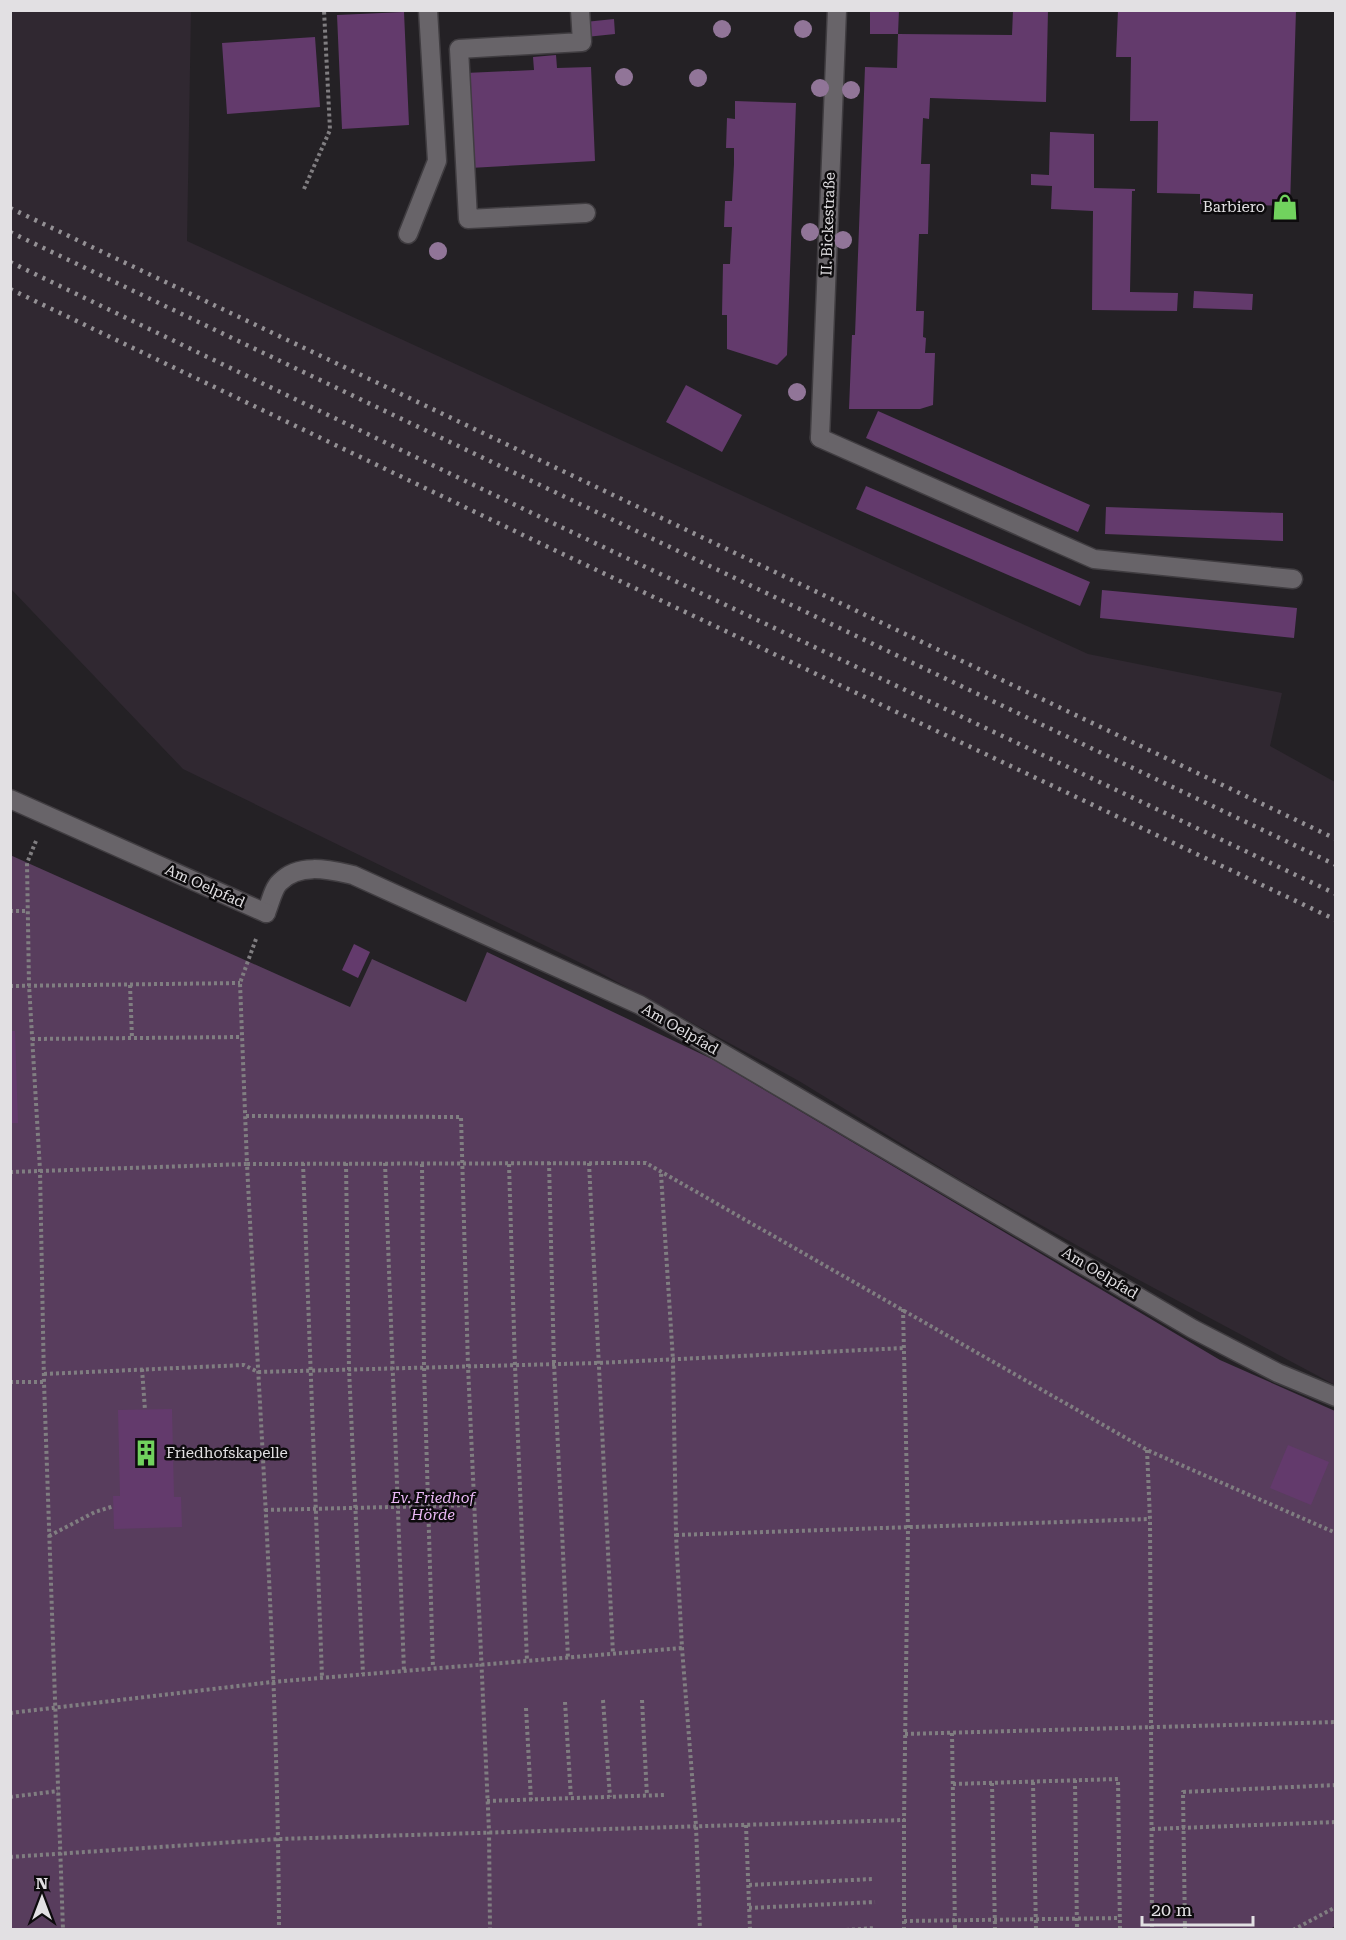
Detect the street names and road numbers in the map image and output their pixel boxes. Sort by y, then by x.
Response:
street label: II. Bickestraße [817,172,839,276]
street label: Am Oelpfad [162,860,248,912]
street label: Am Oelpfad [638,1000,722,1058]
street label: Am Oelpfad [1059,1243,1142,1303]

